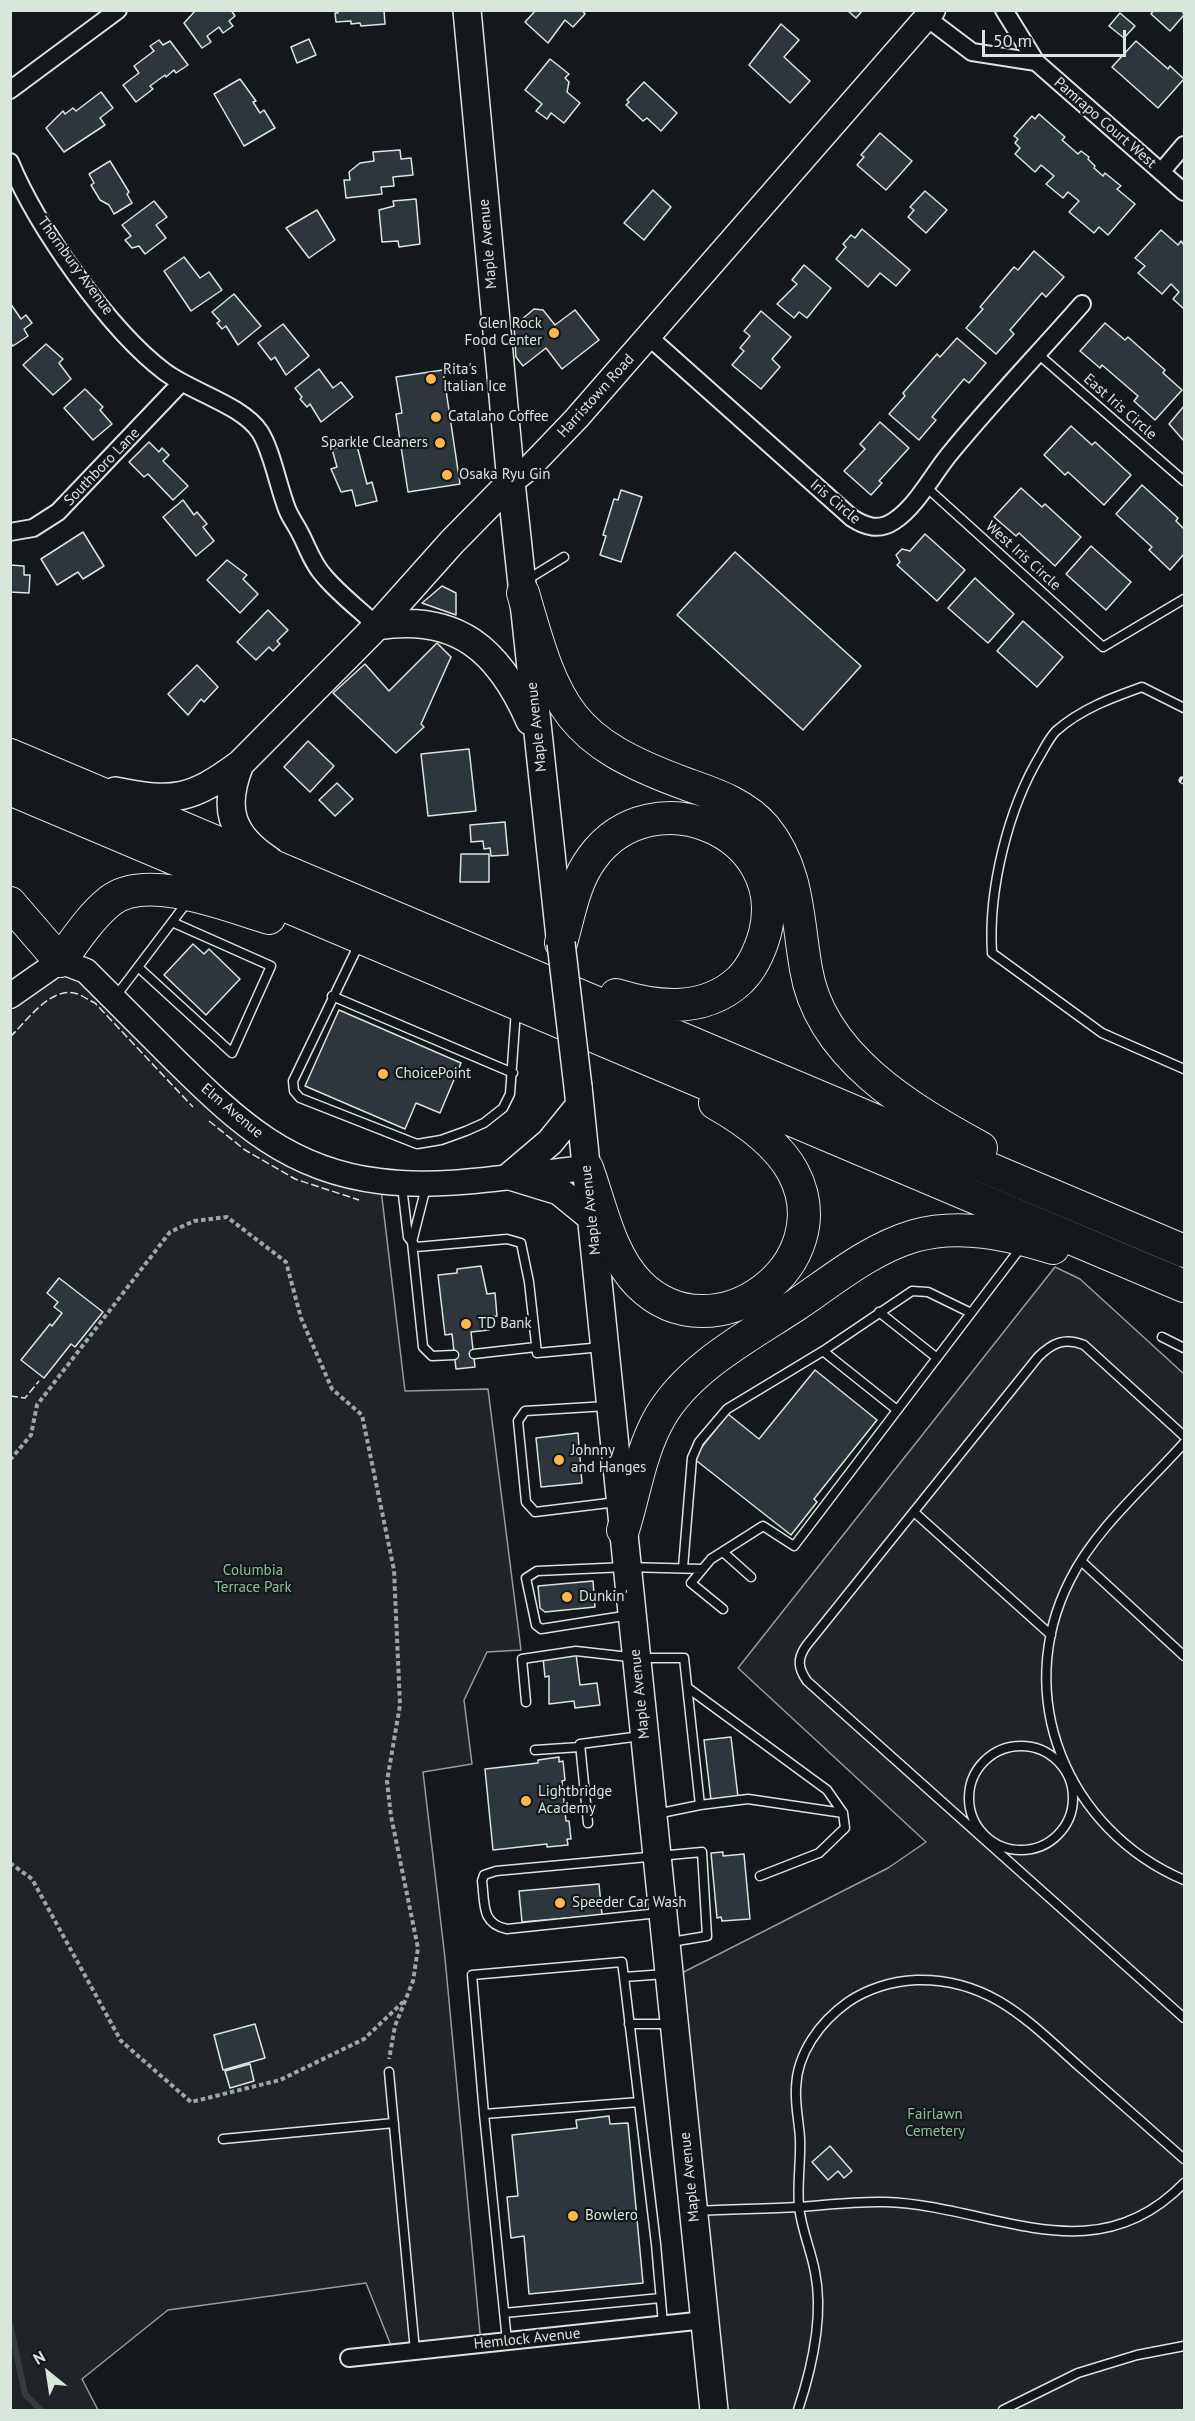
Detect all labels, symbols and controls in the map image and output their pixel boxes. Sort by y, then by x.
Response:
scale bar [985,18,1129,56]
text: 50 m [993,29,1032,52]
street label: Pamrapo Court West [1050,74,1160,172]
street label: Maple Avenue [475,198,501,290]
street label: Thornbury Avenue [33,213,117,319]
place label: Glen Rock Food Center [465,315,542,350]
marker: Glen Rock Food Center [547,326,561,340]
street label: Harristown Road [554,351,638,441]
place label: Rita's Italian Ice [443,361,506,396]
street label: East Iris Circle [1080,370,1160,444]
marker: Rita's Italian Ice [424,372,438,386]
place label: Catalano Coffee [448,408,549,426]
marker: Catalano Coffee [429,410,443,424]
street label: Southboro Lane [60,424,144,510]
place label: Sparkle Cleaners [321,434,428,452]
marker: Sparkle Cleaners [433,436,447,450]
place label: Osaka Ryu Gin [459,466,551,484]
marker: Osaka Ryu Gin [440,468,454,482]
street label: Iris Circle [806,476,864,528]
street label: West Iris Circle [982,518,1064,594]
street label: Maple Avenue [523,681,551,773]
place label: ChoicePoint [395,1065,471,1083]
marker: ChoicePoint [376,1067,390,1081]
street label: Elm Avenue [197,1080,267,1142]
street label: Maple Avenue [577,1164,605,1256]
place label: TD Bank [478,1315,532,1333]
marker: TD Bank [459,1317,473,1331]
place label: Johnny and Hanges [571,1442,646,1477]
marker: Johnny and Hanges [552,1453,566,1467]
park label: Columbia Terrace Park [214,1562,292,1597]
place label: Dunkin' [579,1588,628,1606]
marker: Dunkin' [560,1590,574,1604]
street label: Maple Avenue [626,1648,654,1740]
place label: Lightbridge Academy [538,1783,612,1818]
marker: Lightbridge Academy [519,1794,533,1808]
place label: Speeder Car Wash [572,1894,687,1912]
marker: Speeder Car Wash [553,1896,567,1910]
park label: Fairlawn Cemetery [905,2106,965,2141]
street label: Maple Avenue [676,2131,704,2223]
place label: Bowlero [585,2207,638,2225]
marker: Bowlero [566,2209,580,2223]
street label: Hemlock Avenue [473,2324,581,2354]
north arrow [18,2343,78,2403]
text: N [29,2346,49,2369]

